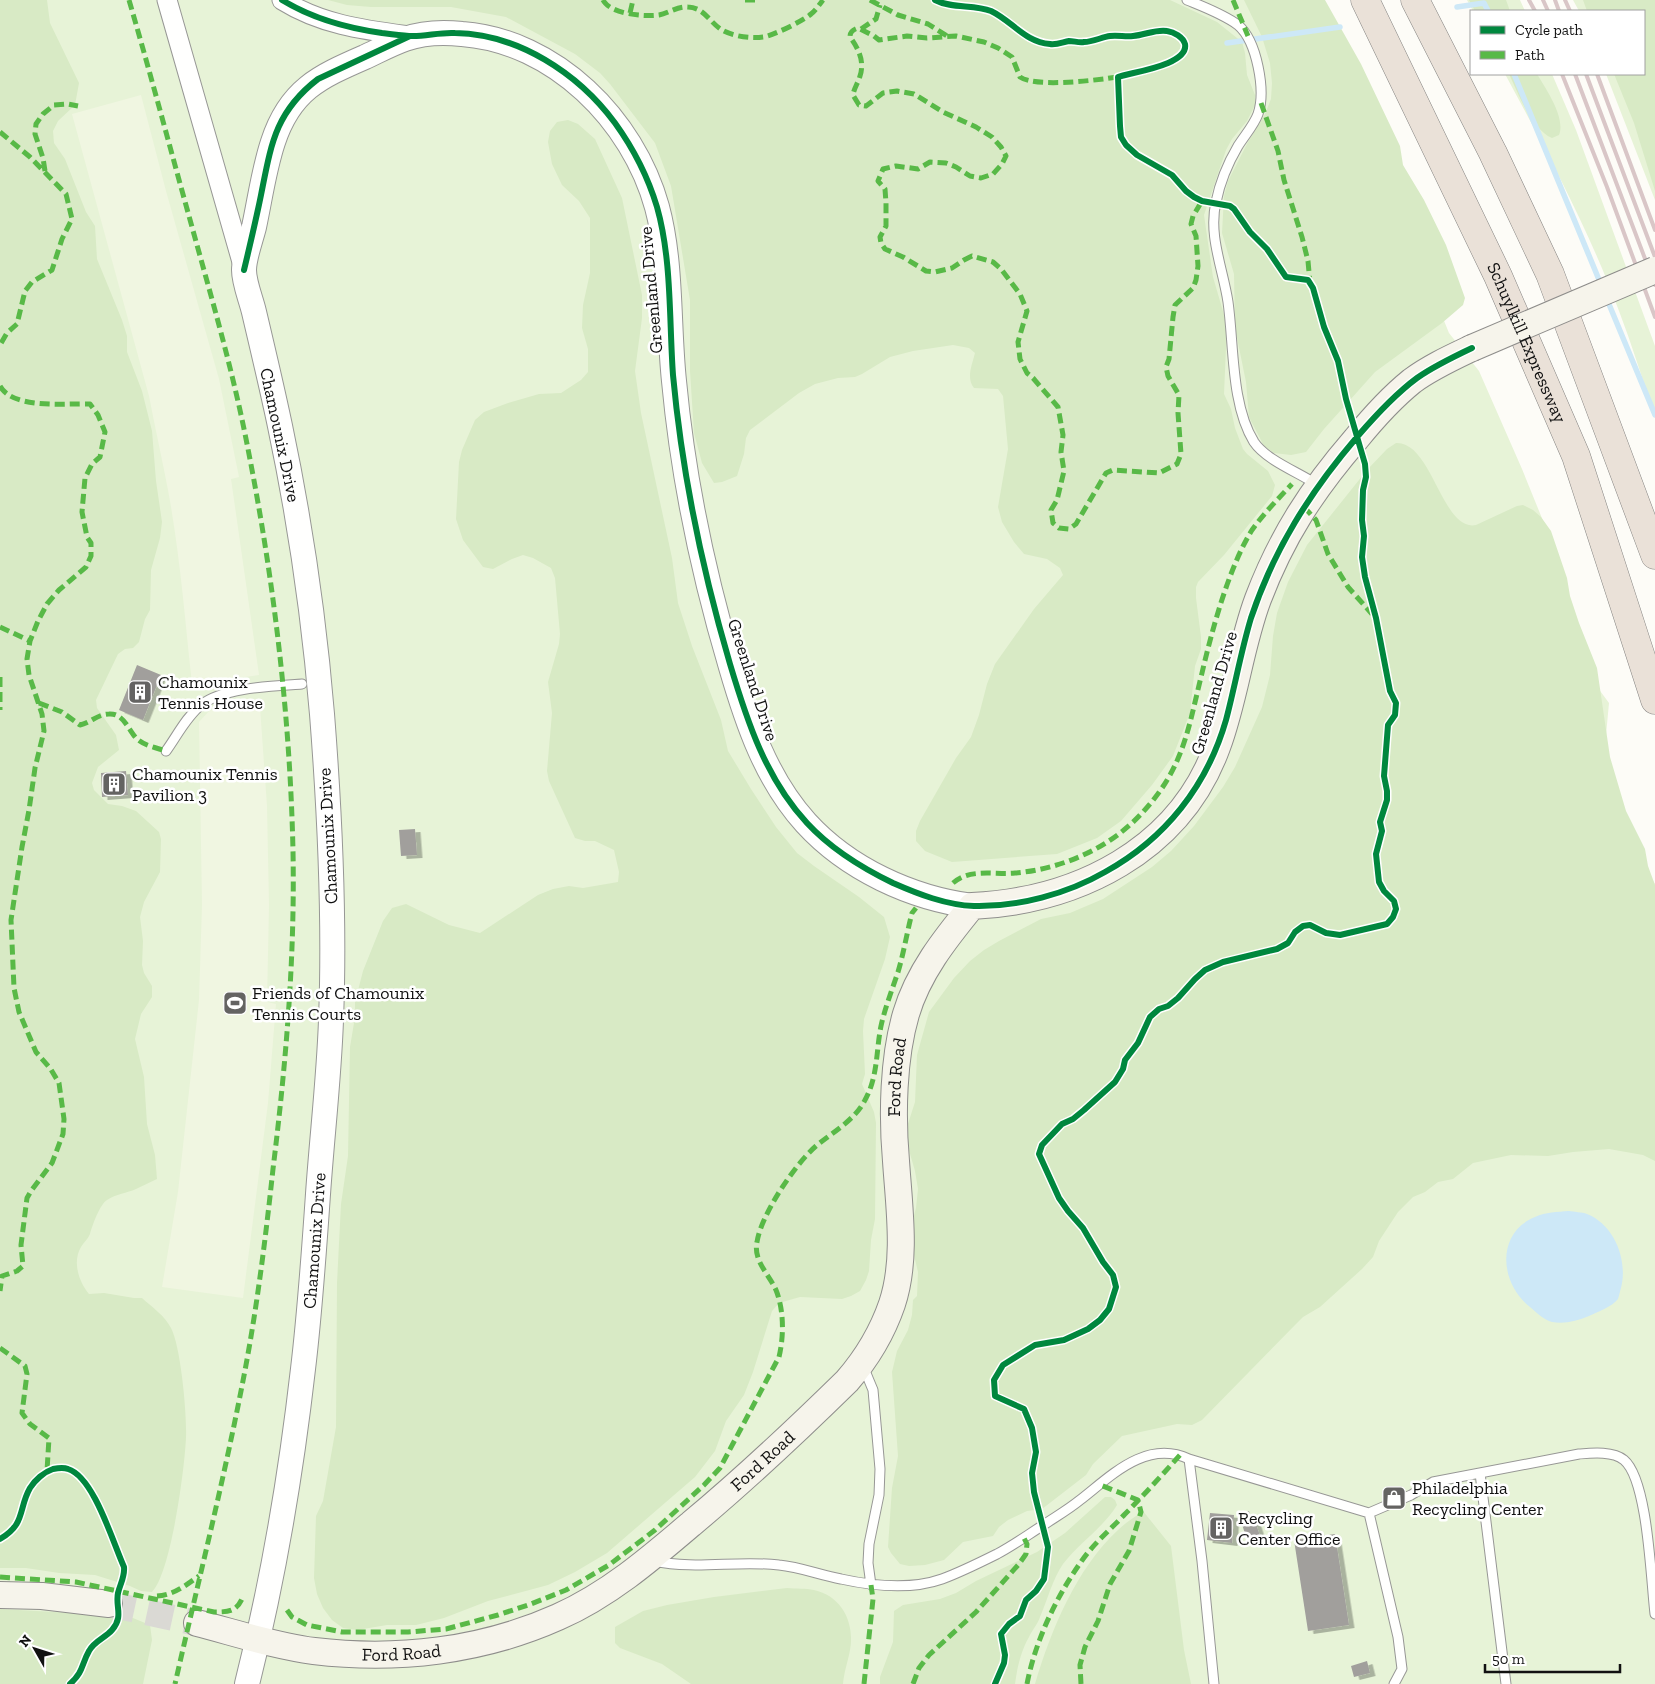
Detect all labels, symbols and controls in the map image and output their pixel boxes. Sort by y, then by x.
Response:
legend [1470,10,1645,75]
text: Cycle path [1515,21,1584,39]
text: Path [1515,46,1545,64]
street label: Greenland Drive [634,226,668,354]
street label: Schuylkill Expressway [1482,259,1572,427]
street label: Chamounix Drive [255,366,305,504]
street label: Greenland Drive [723,616,783,744]
street label: Greenland Drive [1186,629,1242,757]
place label: Chamounix Tennis House [158,671,263,714]
building icon: Chamounix Tennis House [127,679,153,705]
place label: Chamounix Tennis Pavilion 3 [132,763,278,806]
street label: Chamounix Drive [313,767,343,905]
building icon: Chamounix Tennis Pavilion 3 [101,771,127,797]
place label: Friends of Chamounix Tennis Courts [252,982,424,1025]
sports icon: Friends of Chamounix Tennis Courts [222,990,248,1016]
street label: Ford Road [883,1036,911,1117]
street label: Chamounix Drive [298,1172,331,1310]
street label: Ford Road [726,1426,799,1496]
place label: Philadelphia Recycling Center [1412,1477,1544,1520]
shop icon: Philadelphia Recycling Center [1381,1485,1407,1511]
place label: Recycling Center Office [1238,1507,1340,1550]
building icon: Recycling Center Office [1208,1515,1234,1541]
north arrow [10,1624,60,1674]
text: N [15,1631,35,1651]
street label: Ford Road [362,1639,442,1666]
scale bar [1485,1642,1620,1674]
text: 50 m [1492,1650,1525,1668]

